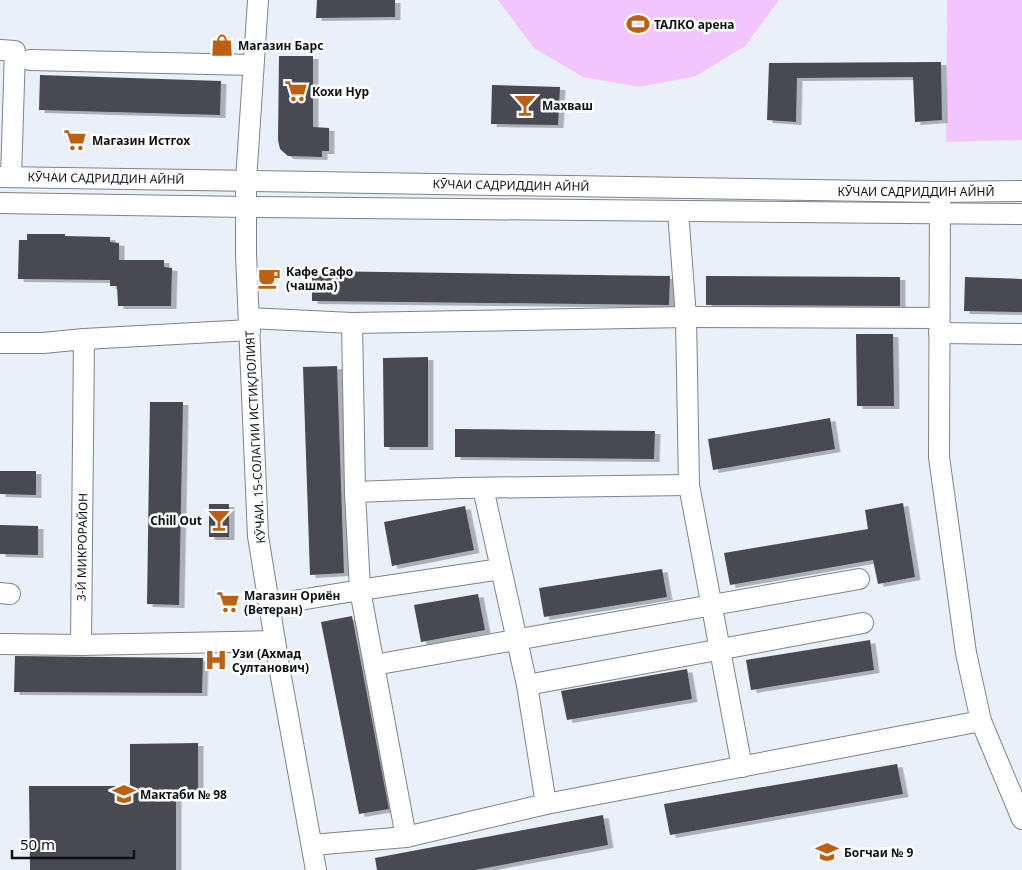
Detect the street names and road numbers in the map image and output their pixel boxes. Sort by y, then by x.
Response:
street label: КӮЧАИ САДРИДДИН АЙНӢ [27,168,185,188]
street label: КӮЧАИ САДРИДДИН АЙНӢ [432,175,590,195]
street label: КӮЧАИ САДРИДДИН АЙНӢ [837,183,995,200]
street label: КӮЧАИ. 15-СОЛАГИИ ИСТИҚЛОЛИЯТ [241,330,269,544]
street label: 3-Й МИКРОРАЙОН [73,493,91,601]

